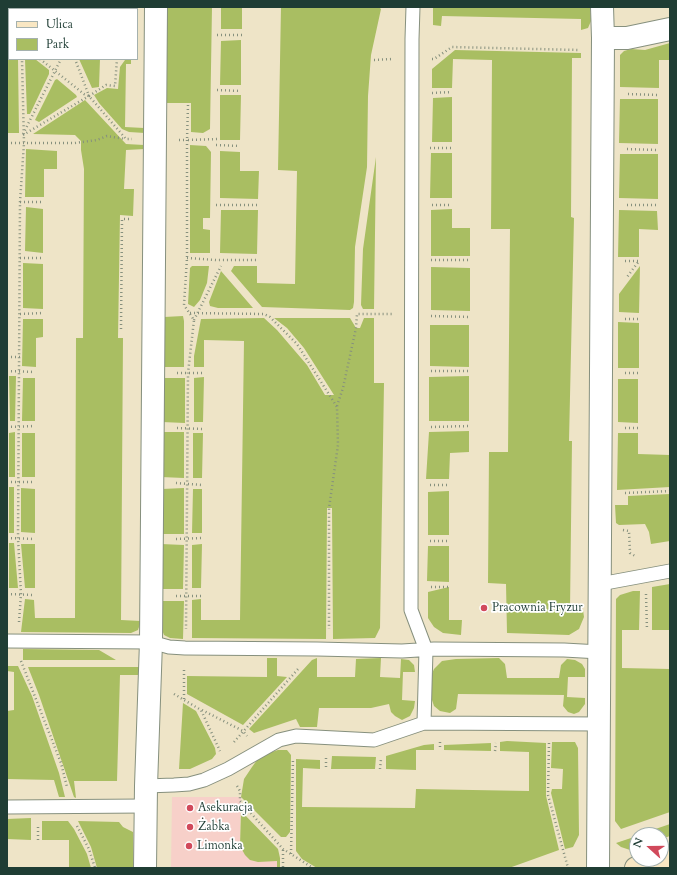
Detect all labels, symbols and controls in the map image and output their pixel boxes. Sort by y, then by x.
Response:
legend [8,8,138,60]
text: Ulica [46,16,73,32]
text: Park [46,36,69,52]
place label: Pracownia Fryzur [492,601,583,615]
marker: Pracownia Fryzur [479,603,489,613]
place label: Asekuracja [198,801,253,815]
marker: Asekuracja [185,803,195,813]
place label: Żabka [198,820,230,834]
marker: Żabka [185,822,195,832]
north arrow [629,827,669,867]
text: N [630,836,647,850]
place label: Limonka [197,839,243,853]
marker: Limonka [184,841,194,851]

